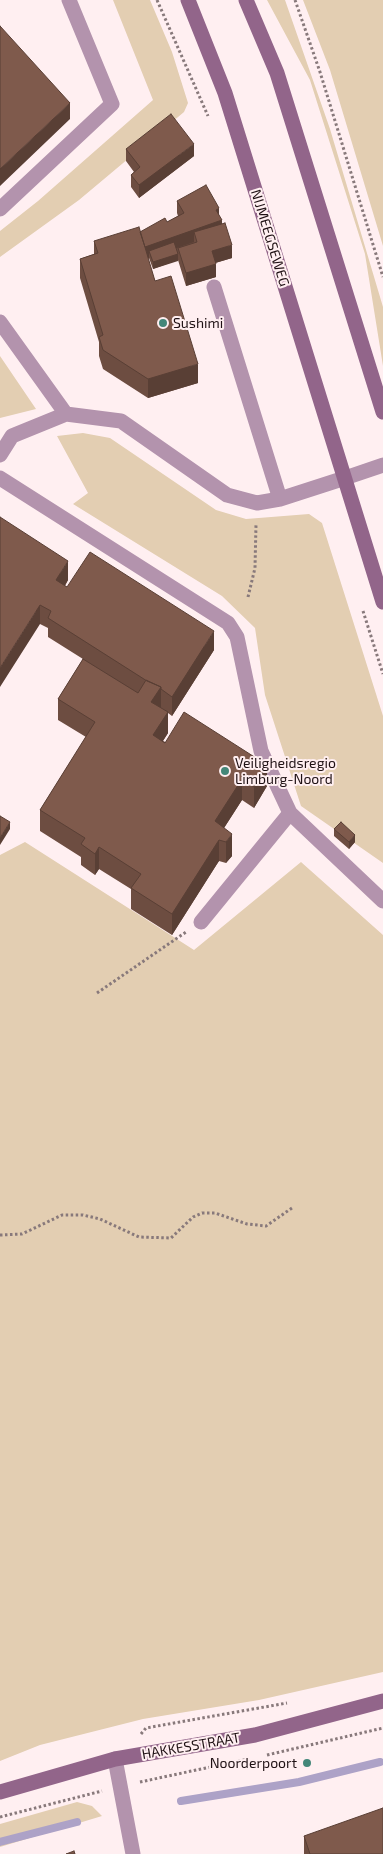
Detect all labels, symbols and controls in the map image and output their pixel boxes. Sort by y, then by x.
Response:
street label: NIJMEEGSEWEG [247,188,293,288]
place label: Sushimi [173,315,223,331]
marker: Sushimi [157,317,169,329]
place label: Veiligheidsregio Limburg-Noord [235,755,336,788]
marker: Veiligheidsregio Limburg-Noord [219,765,231,777]
street label: HAKKESSTRAAT [141,1729,241,1763]
place label: Noorderpoort [210,1755,297,1771]
marker: Noorderpoort [301,1757,313,1769]

